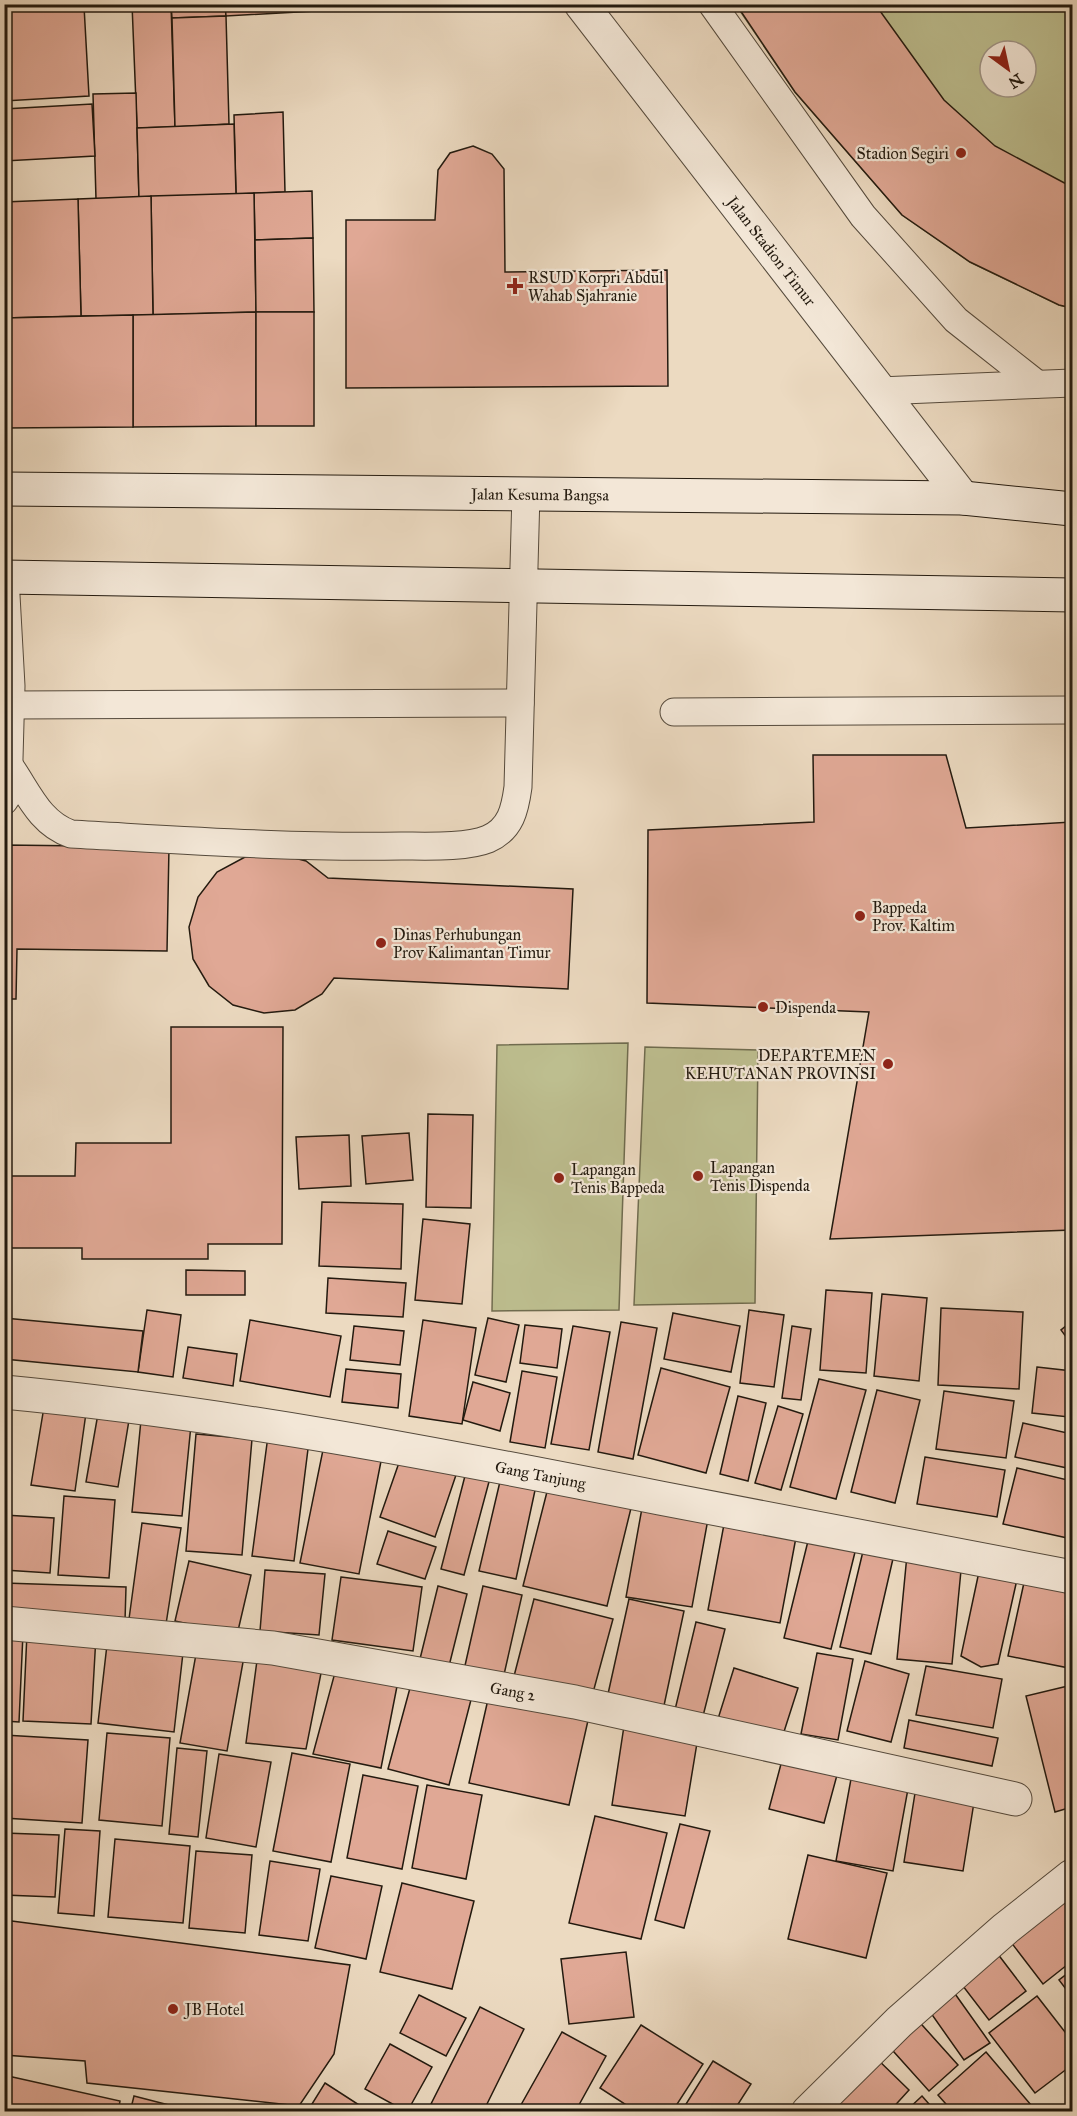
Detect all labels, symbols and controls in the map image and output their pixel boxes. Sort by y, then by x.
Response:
north arrow [978,39,1038,99]
text: N [1005,69,1027,93]
place label: Stadion Segiri [857,144,950,164]
marker: Stadion Segiri [954,146,968,160]
street label: Jalan Stadion Timur [721,191,820,309]
place label: RSUD Korpri Abdul Wahab Sjahranie [528,268,664,305]
marker: RSUD Korpri Abdul Wahab Sjahranie [506,277,524,295]
street label: Jalan Kesuma Bangsa [469,484,609,505]
place label: Bappeda Prov. Kaltim [872,898,955,935]
marker: Bappeda Prov. Kaltim [853,909,867,923]
place label: Dinas Perhubungan Prov Kalimantan Timur [393,925,551,962]
marker: Dinas Perhubungan Prov Kalimantan Timur [374,936,388,950]
place label: Dispenda [775,998,836,1017]
marker: Dispenda [756,1000,770,1014]
place label: DEPARTEMEN KEHUTANAN PROVINSI [685,1046,876,1083]
marker: DEPARTEMEN KEHUTANAN PROVINSI [881,1057,895,1071]
place label: Lapangan Tenis Dispenda [710,1158,810,1195]
place label: Lapangan Tenis Bappeda [571,1160,665,1197]
marker: Lapangan Tenis Dispenda [691,1169,705,1183]
marker: Lapangan Tenis Bappeda [552,1171,566,1185]
street label: Gang Tanjung [494,1457,588,1494]
street label: Gang 2 [489,1678,537,1704]
place label: JB Hotel [183,2000,245,2020]
marker: JB Hotel [166,2002,180,2016]

